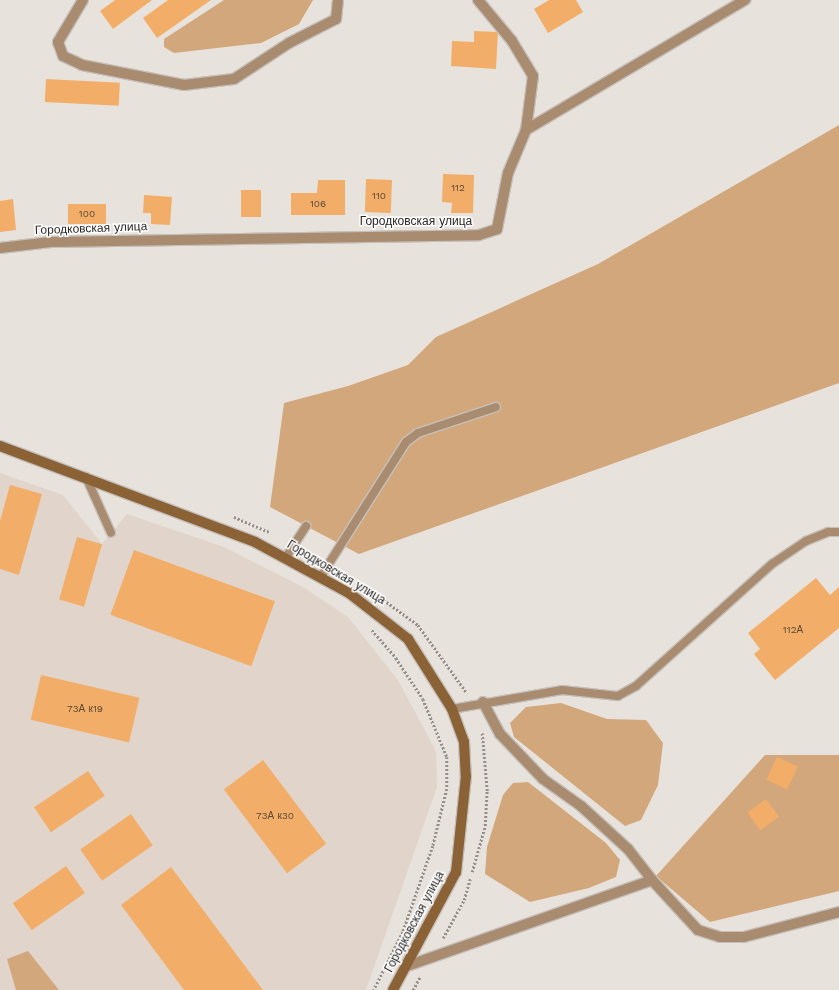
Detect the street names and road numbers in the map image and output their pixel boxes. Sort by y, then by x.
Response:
street label: Городковская улица [360,215,472,229]
street label: Городковская улица [35,220,147,238]
street label: Городковская улица [284,538,388,608]
street label: Городковская улица [382,869,448,975]

